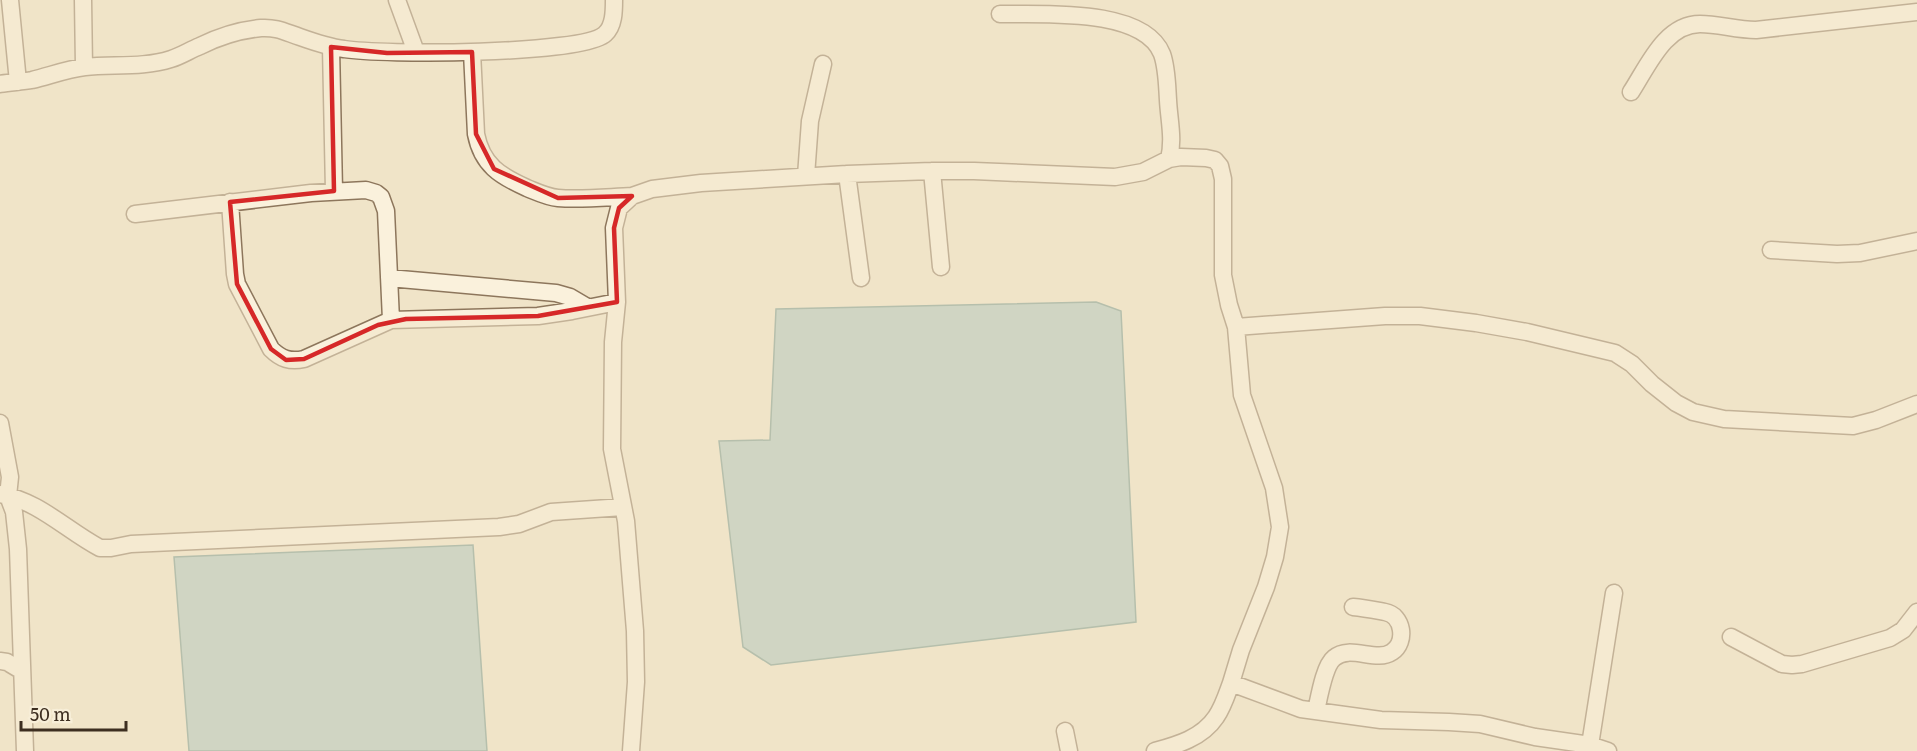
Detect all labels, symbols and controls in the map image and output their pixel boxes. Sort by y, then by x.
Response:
scale bar [21,694,126,732]
text: 50 m [30,700,71,727]

